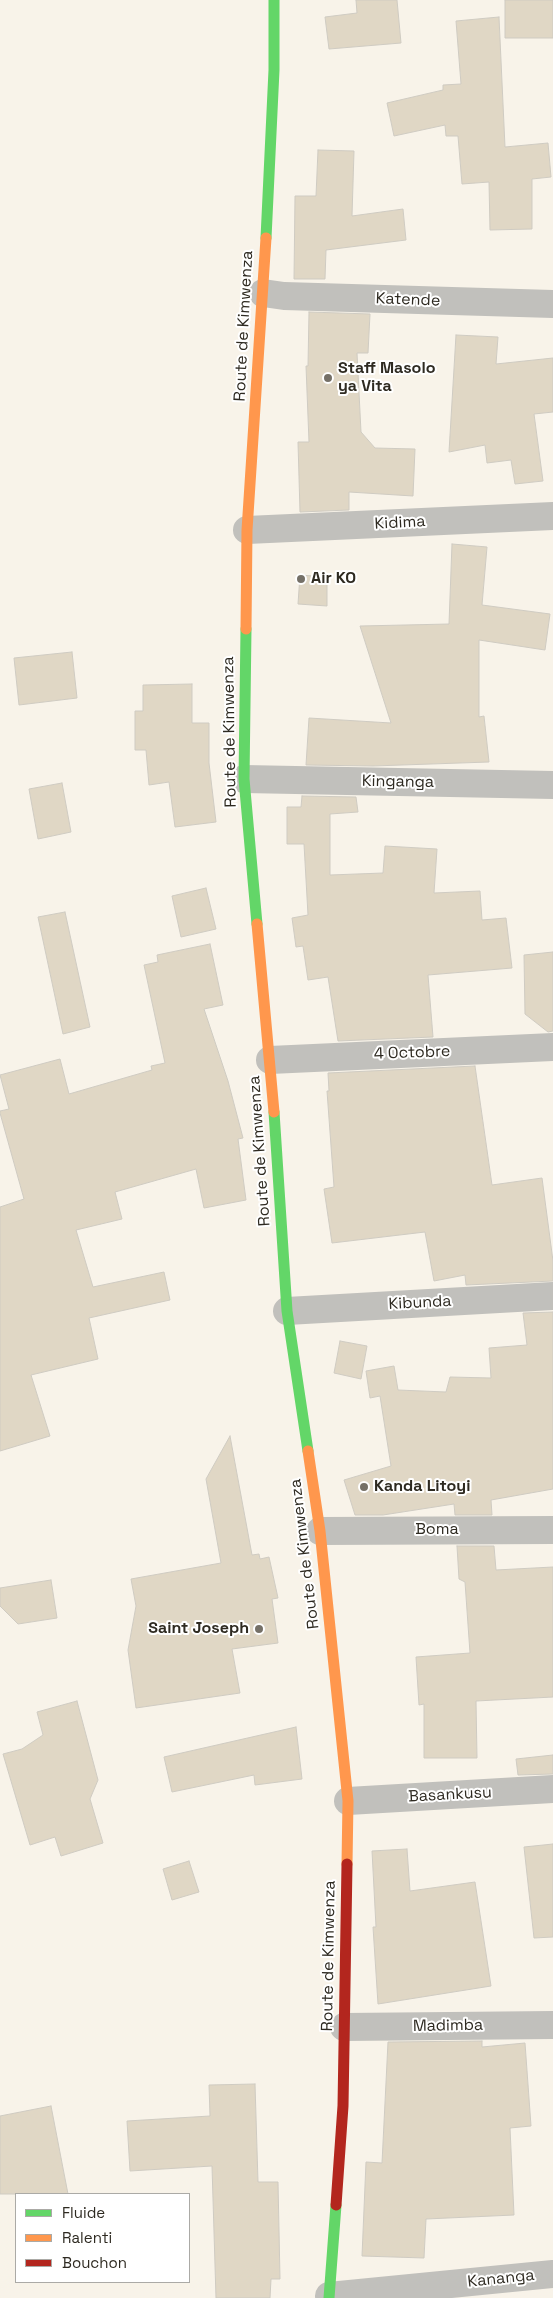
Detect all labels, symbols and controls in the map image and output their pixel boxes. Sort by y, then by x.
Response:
street label: Route de Kimwenza [230,250,258,402]
street label: Katende [375,289,441,311]
place label: Staff Masolo ya Vita [338,359,435,397]
marker: Staff Masolo ya Vita [322,372,334,384]
street label: Kidima [374,512,426,534]
place label: Air KO [311,569,356,589]
marker: Air KO [295,573,307,585]
street label: Route de Kimwenza [219,656,241,808]
street label: Kinganga [362,772,434,792]
street label: 4 Octobre [373,1042,451,1064]
street label: Route de Kimwenza [245,1075,275,1227]
street label: Kibunda [388,1292,452,1314]
place label: Kanda Litoyi [374,1477,470,1497]
street label: Route de Kimwenza [286,1478,324,1630]
marker: Kanda Litoyi [358,1481,370,1493]
street label: Boma [415,1520,459,1540]
place label: Saint Joseph [148,1619,249,1639]
marker: Saint Joseph [253,1623,265,1635]
street label: Basankusu [408,1783,492,1807]
street label: Route de Kimwenza [318,1880,340,2032]
street label: Madimba [413,2016,483,2036]
legend [15,2193,190,2283]
text: Fluide [62,2203,105,2222]
text: Ralenti [62,2228,112,2247]
text: Bouchon [62,2253,127,2272]
street label: Kananga [467,2266,535,2292]

